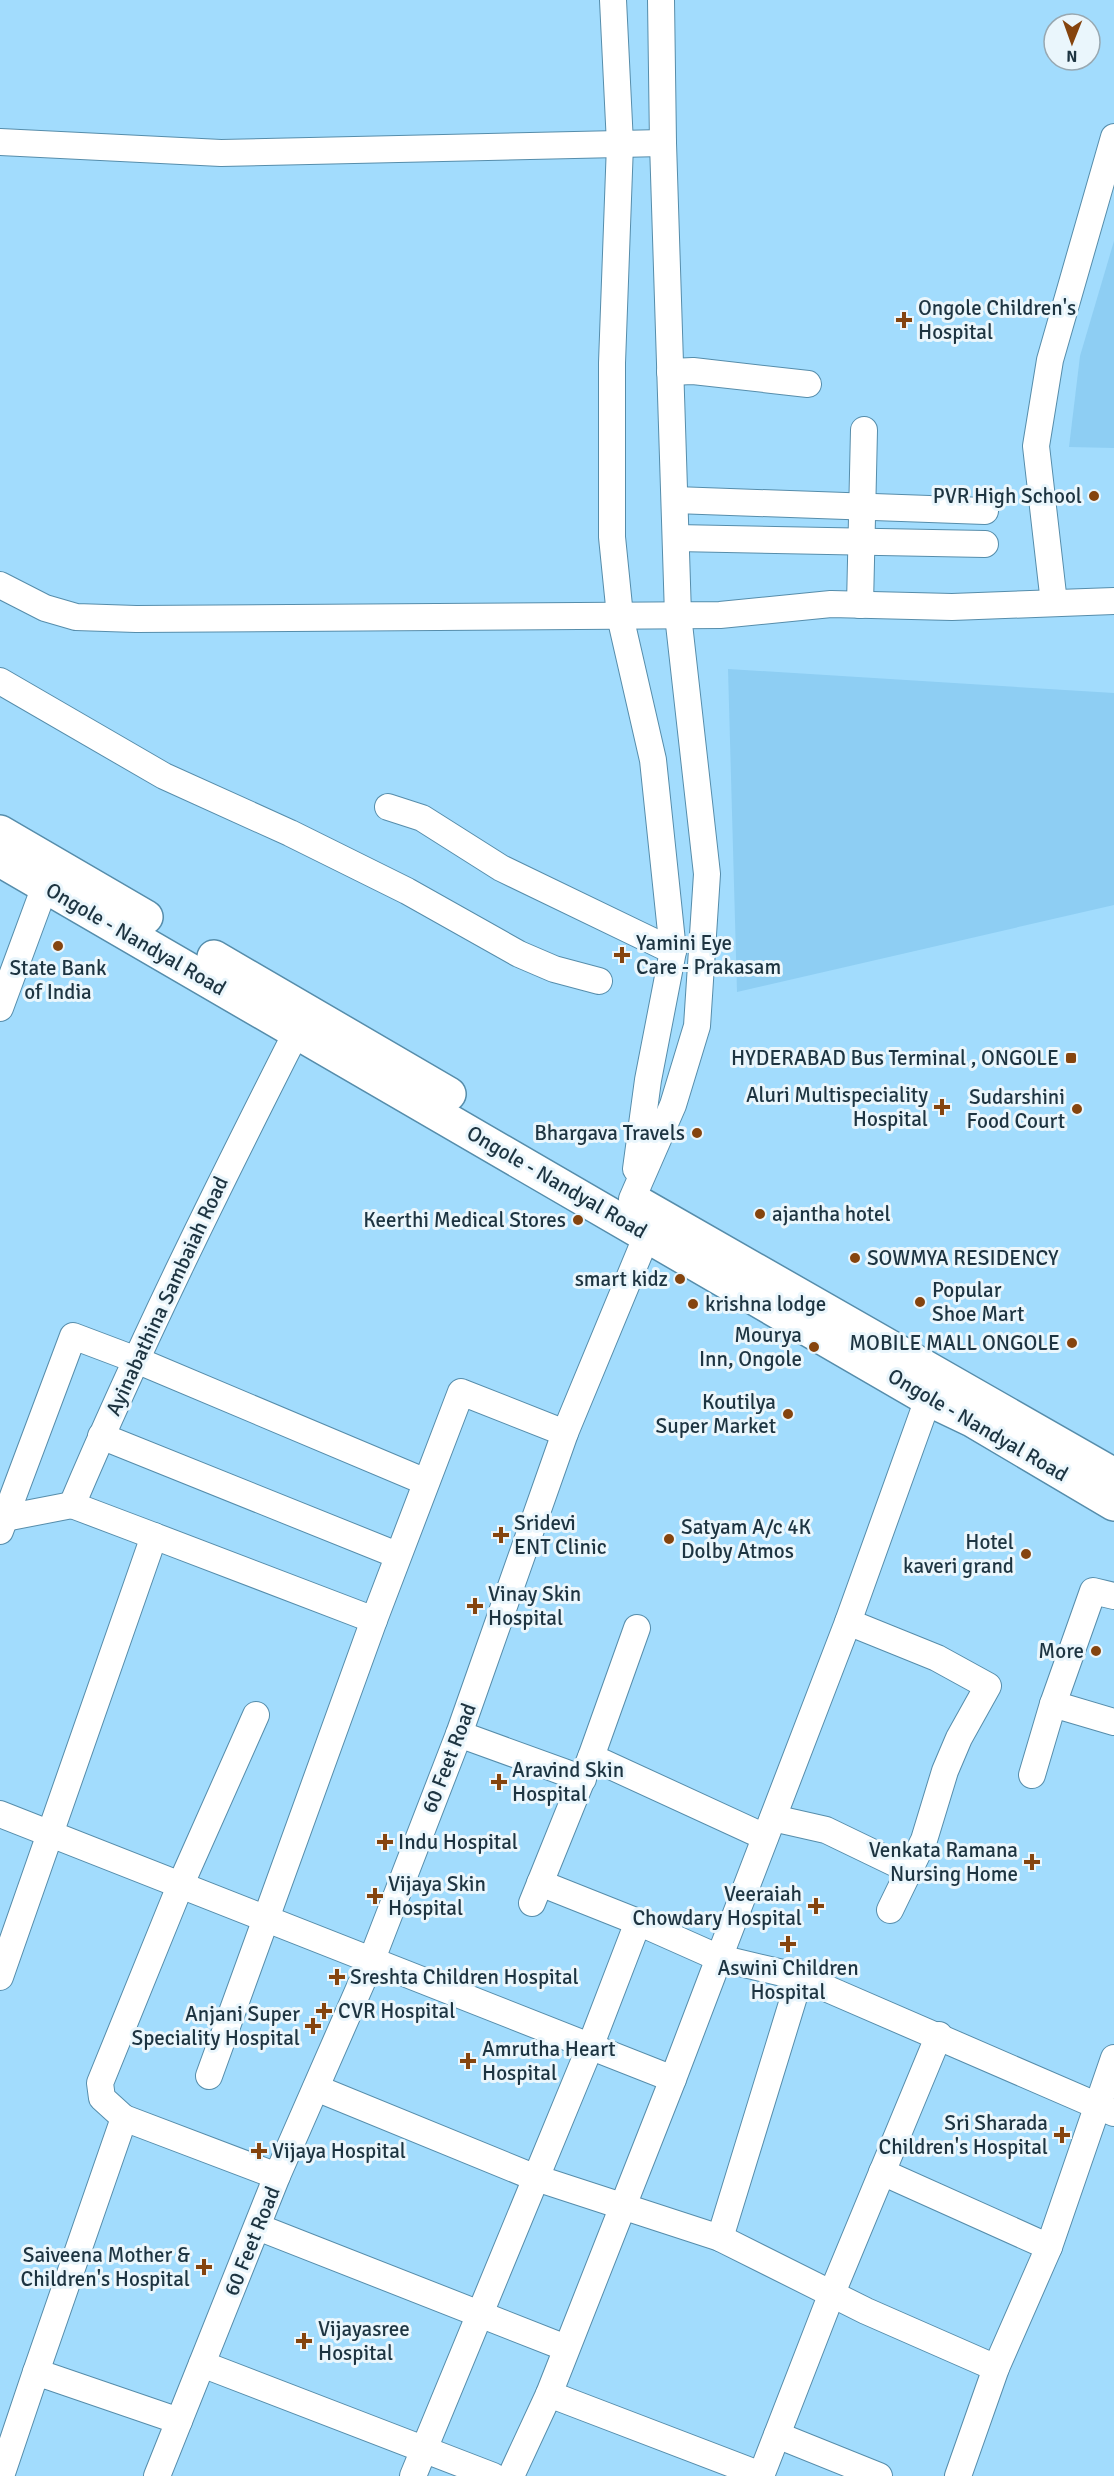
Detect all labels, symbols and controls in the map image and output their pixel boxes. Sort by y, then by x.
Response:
north arrow [1042,12,1102,72]
text: N [1066,46,1077,66]
place label: Ongole Children's Hospital [918,295,1076,345]
marker: Ongole Children's Hospital [895,311,913,329]
place label: PVR High School [933,483,1082,509]
marker: PVR High School [1087,489,1101,503]
street label: Ongole - Nandyal Road [41,877,231,1001]
place label: Yamini Eye Care - Prakasam [636,930,781,980]
marker: State Bank of India [51,939,65,953]
marker: Yamini Eye Care - Prakasam [613,946,631,964]
place label: State Bank of India [9,955,107,1005]
place label: HYDERABAD Bus Terminal , ONGOLE [731,1045,1059,1071]
marker: HYDERABAD Bus Terminal , ONGOLE [1064,1051,1078,1065]
place label: Aluri Multispeciality Hospital [746,1082,928,1132]
place label: Sudarshini Food Court [967,1084,1065,1134]
marker: Aluri Multispeciality Hospital [933,1098,951,1116]
marker: Sudarshini Food Court [1070,1102,1084,1116]
street label: Ongole - Nandyal Road [462,1120,652,1244]
place label: Bhargava Travels [534,1120,685,1146]
marker: Bhargava Travels [690,1126,704,1140]
street label: Ayinabathina Sambaiah Road [100,1172,234,1420]
place label: ajantha hotel [772,1201,891,1227]
place label: Keerthi Medical Stores [363,1207,566,1233]
marker: ajantha hotel [753,1207,767,1221]
marker: Keerthi Medical Stores [571,1213,585,1227]
place label: SOWMYA RESIDENCY [867,1245,1059,1271]
marker: SOWMYA RESIDENCY [848,1251,862,1265]
place label: smart kidz [575,1266,668,1292]
marker: smart kidz [673,1272,687,1286]
place label: Popular Shoe Mart [932,1277,1024,1327]
place label: krishna lodge [705,1291,826,1317]
marker: Popular Shoe Mart [913,1295,927,1309]
marker: krishna lodge [686,1297,700,1311]
place label: Mourya Inn, Ongole [699,1322,802,1372]
place label: MOBILE MALL ONGOLE [849,1330,1060,1356]
marker: MOBILE MALL ONGOLE [1065,1336,1079,1350]
marker: Mourya Inn, Ongole [807,1340,821,1354]
street label: Ongole - Nandyal Road [883,1363,1073,1487]
place label: Koutilya Super Market [656,1389,776,1439]
marker: Koutilya Super Market [781,1407,795,1421]
place label: Sridevi ENT Clinic [514,1510,607,1560]
place label: Satyam A/c 4K Dolby Atmos [681,1514,811,1564]
marker: Sridevi ENT Clinic [492,1526,510,1544]
place label: Hotel kaveri grand [903,1529,1014,1579]
marker: Satyam A/c 4K Dolby Atmos [662,1532,676,1546]
marker: Hotel kaveri grand [1019,1547,1033,1561]
place label: Vinay Skin Hospital [488,1581,581,1631]
marker: Vinay Skin Hospital [466,1597,484,1615]
place label: More [1038,1638,1084,1664]
marker: More [1089,1644,1103,1658]
street label: 60 Feet Road [416,1699,482,1817]
place label: Aravind Skin Hospital [512,1757,624,1807]
marker: Aravind Skin Hospital [490,1773,508,1791]
place label: Indu Hospital [398,1829,518,1855]
marker: Indu Hospital [376,1833,394,1851]
place label: Venkata Ramana Nursing Home [869,1837,1018,1887]
marker: Venkata Ramana Nursing Home [1023,1853,1041,1871]
place label: Vijaya Skin Hospital [388,1871,486,1921]
place label: Veeraiah Chowdary Hospital [632,1881,802,1931]
marker: Vijaya Skin Hospital [366,1887,384,1905]
marker: Veeraiah Chowdary Hospital [807,1897,825,1915]
marker: Aswini Children Hospital [779,1935,797,1953]
place label: Aswini Children Hospital [717,1955,859,2005]
place label: Sreshta Children Hospital [350,1964,579,1990]
marker: Sreshta Children Hospital [328,1968,346,1986]
place label: CVR Hospital [338,1998,455,2024]
place label: Anjani Super Speciality Hospital [132,2001,300,2051]
marker: CVR Hospital [315,2002,333,2020]
marker: Anjani Super Speciality Hospital [304,2017,322,2035]
place label: Amrutha Heart Hospital [482,2036,616,2086]
marker: Amrutha Heart Hospital [459,2052,477,2070]
place label: Sri Sharada Children's Hospital [878,2110,1048,2160]
marker: Sri Sharada Children's Hospital [1053,2126,1071,2144]
place label: Vijaya Hospital [272,2138,406,2164]
marker: Vijaya Hospital [250,2142,268,2160]
street label: 60 Feet Road [218,2183,286,2299]
place label: Saiveena Mother & Children's Hospital [20,2242,190,2292]
marker: Saiveena Mother & Children's Hospital [195,2258,213,2276]
place label: Vijayasree Hospital [318,2316,410,2366]
marker: Vijayasree Hospital [295,2332,313,2350]

